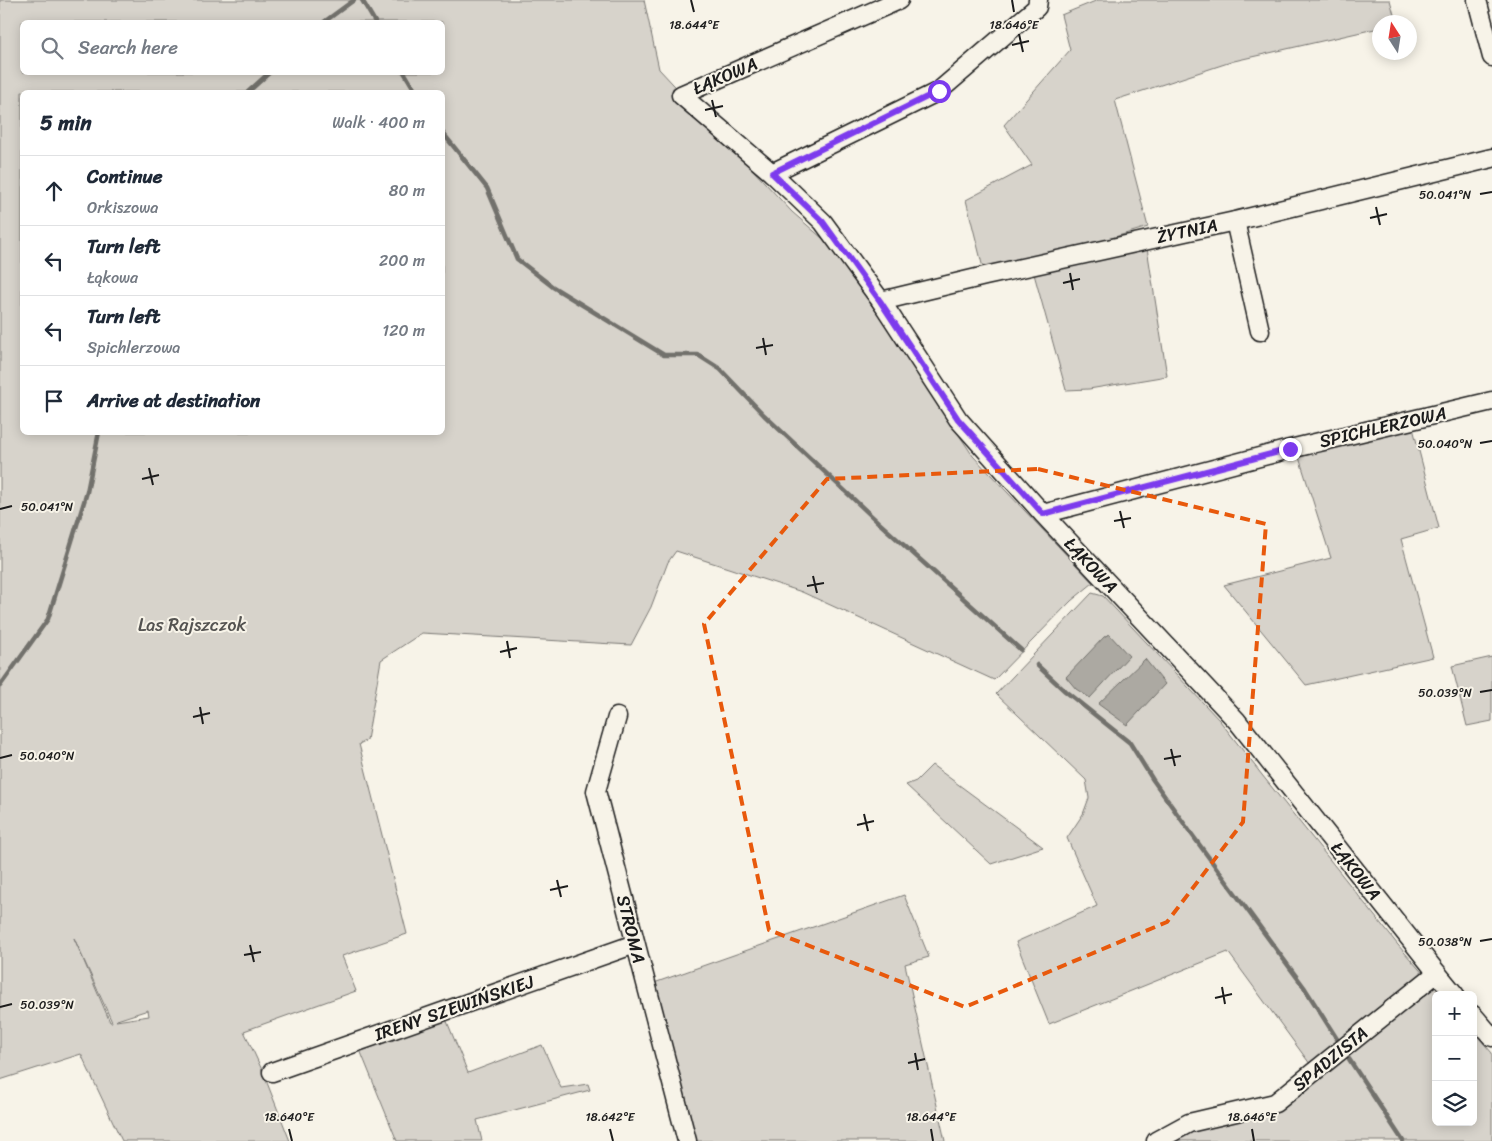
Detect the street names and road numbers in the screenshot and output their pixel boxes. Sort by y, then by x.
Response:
street label: ŁĄKOWA [687,48,763,104]
street label: ŻYTNIA [1153,209,1221,253]
street label: SPICHLERZOWA [1316,397,1450,457]
street label: ŁĄKOWA [1056,529,1126,601]
street label: ŁĄKOWA [1322,834,1390,908]
street label: STROMA [607,891,655,967]
street label: IRENY SZEWIŃSKIEJ [369,965,539,1051]
street label: SPADZISTA [1285,1018,1375,1100]

